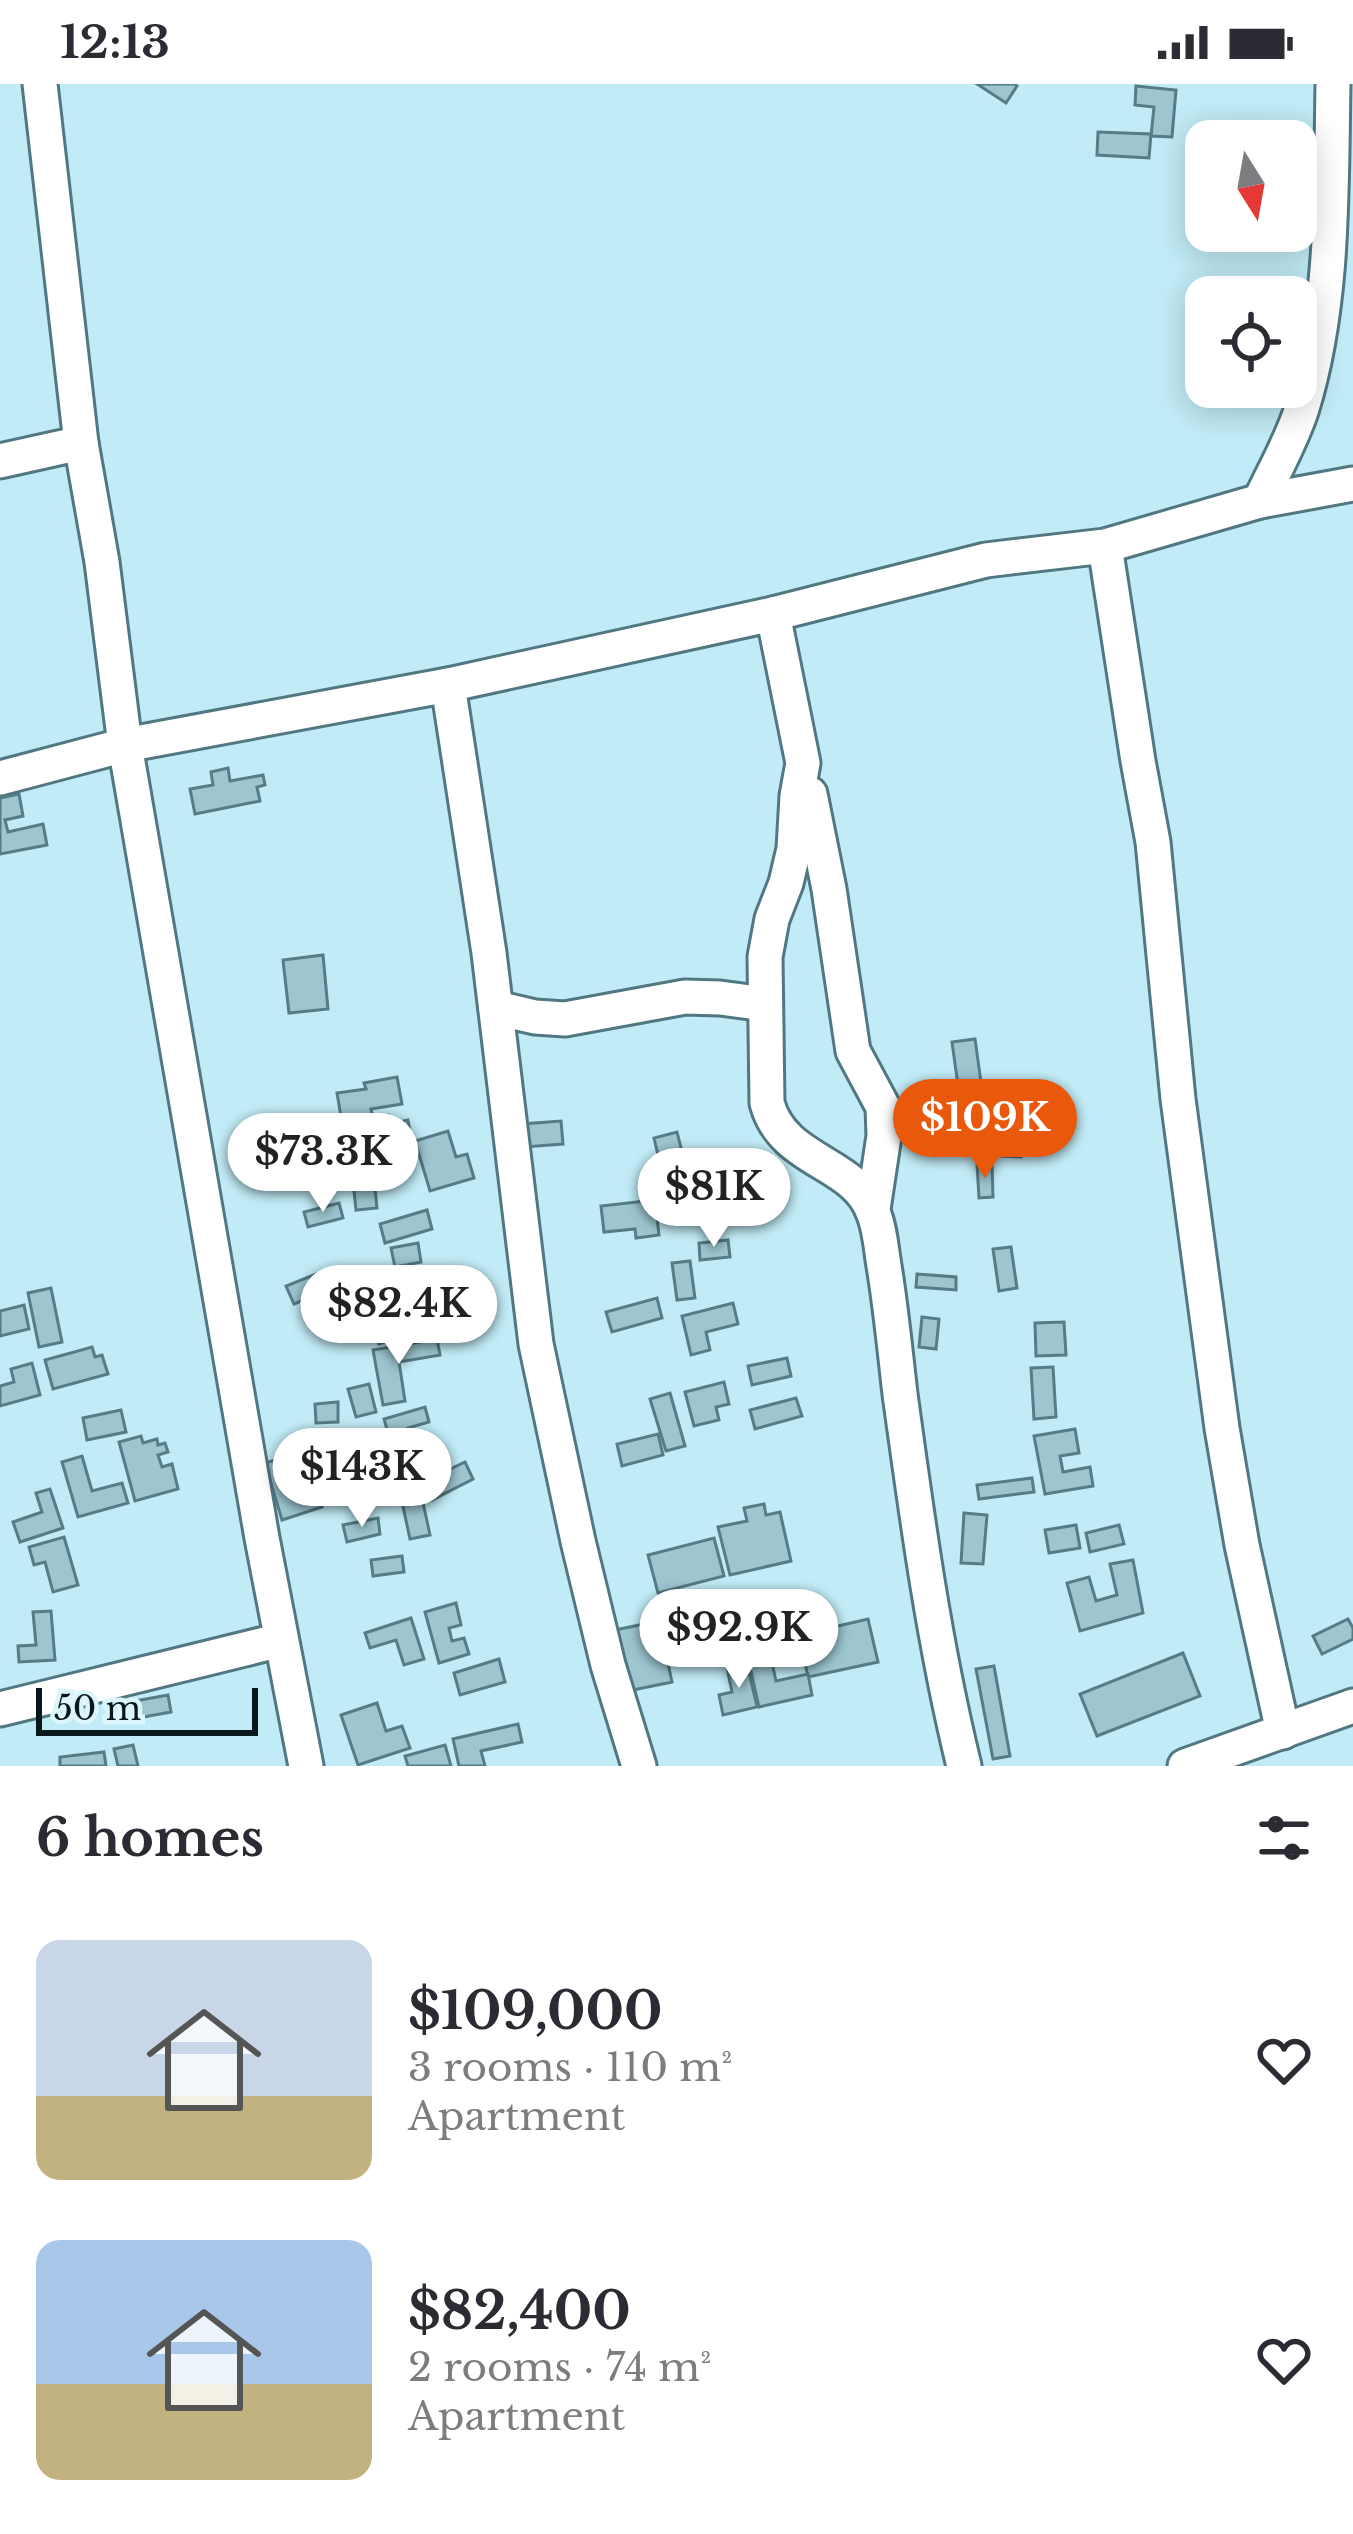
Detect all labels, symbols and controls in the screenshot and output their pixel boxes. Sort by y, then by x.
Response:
text: 12:13 [60,14,170,70]
north arrow [1185,120,1317,252]
map controls [1185,120,1317,408]
button: locate [1185,276,1317,408]
pin: $109K [901,1079,1069,1181]
text: $109K [920,1093,1050,1142]
pin: $73.3K [225,1113,421,1215]
text: $73.3K [254,1127,392,1176]
pin: $81K [643,1148,785,1250]
text: $81K [665,1162,763,1211]
pin: $82.4K [301,1265,497,1367]
text: $82.4K [327,1279,471,1328]
pin: $143K [278,1428,446,1530]
text: $143K [300,1442,424,1491]
pin: $92.9K [641,1589,837,1691]
text: $92.9K [666,1603,812,1652]
scale bar [36,1682,258,1735]
text: 50 m [54,1688,141,1729]
icon: filters [1251,1805,1317,1871]
text: 6 homes [36,1807,264,1870]
text: $109,000 [408,1980,663,2043]
icon: home [132,1988,276,2132]
icon: heart [1251,2027,1317,2093]
text: 3 rooms · 110 m² [408,2043,732,2092]
text: Apartment [408,2092,625,2141]
text: $82,400 [408,2280,631,2343]
icon: home [132,2288,276,2432]
icon: heart [1251,2327,1317,2393]
text: 2 rooms · 74 m² [408,2343,711,2392]
text: Apartment [408,2392,625,2441]

